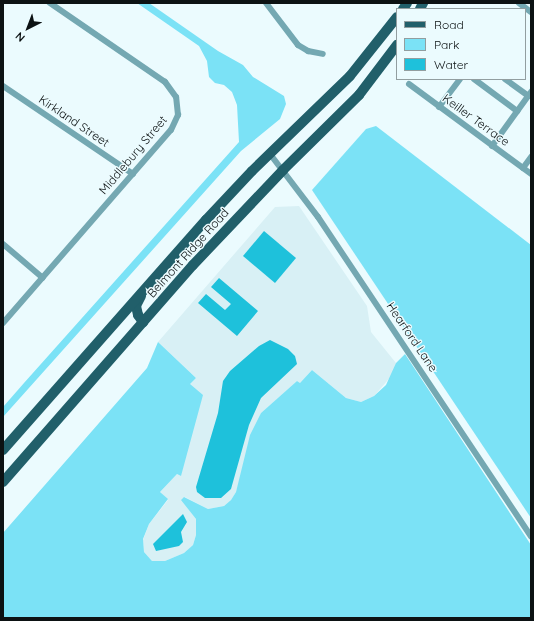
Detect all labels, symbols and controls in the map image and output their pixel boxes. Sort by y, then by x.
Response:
north arrow [8,8,48,48]
legend [396,8,526,80]
text: Road [434,17,464,32]
text: N [12,29,28,45]
text: Park [434,37,459,52]
text: Water [434,57,468,72]
street label: Keiller Terrace [440,91,512,149]
street label: Kirkland Street [36,92,112,150]
street label: Middlebury Street [96,113,170,197]
street label: Belmont Ridge Road [144,206,232,300]
street label: Hearford Lane [383,299,441,375]

